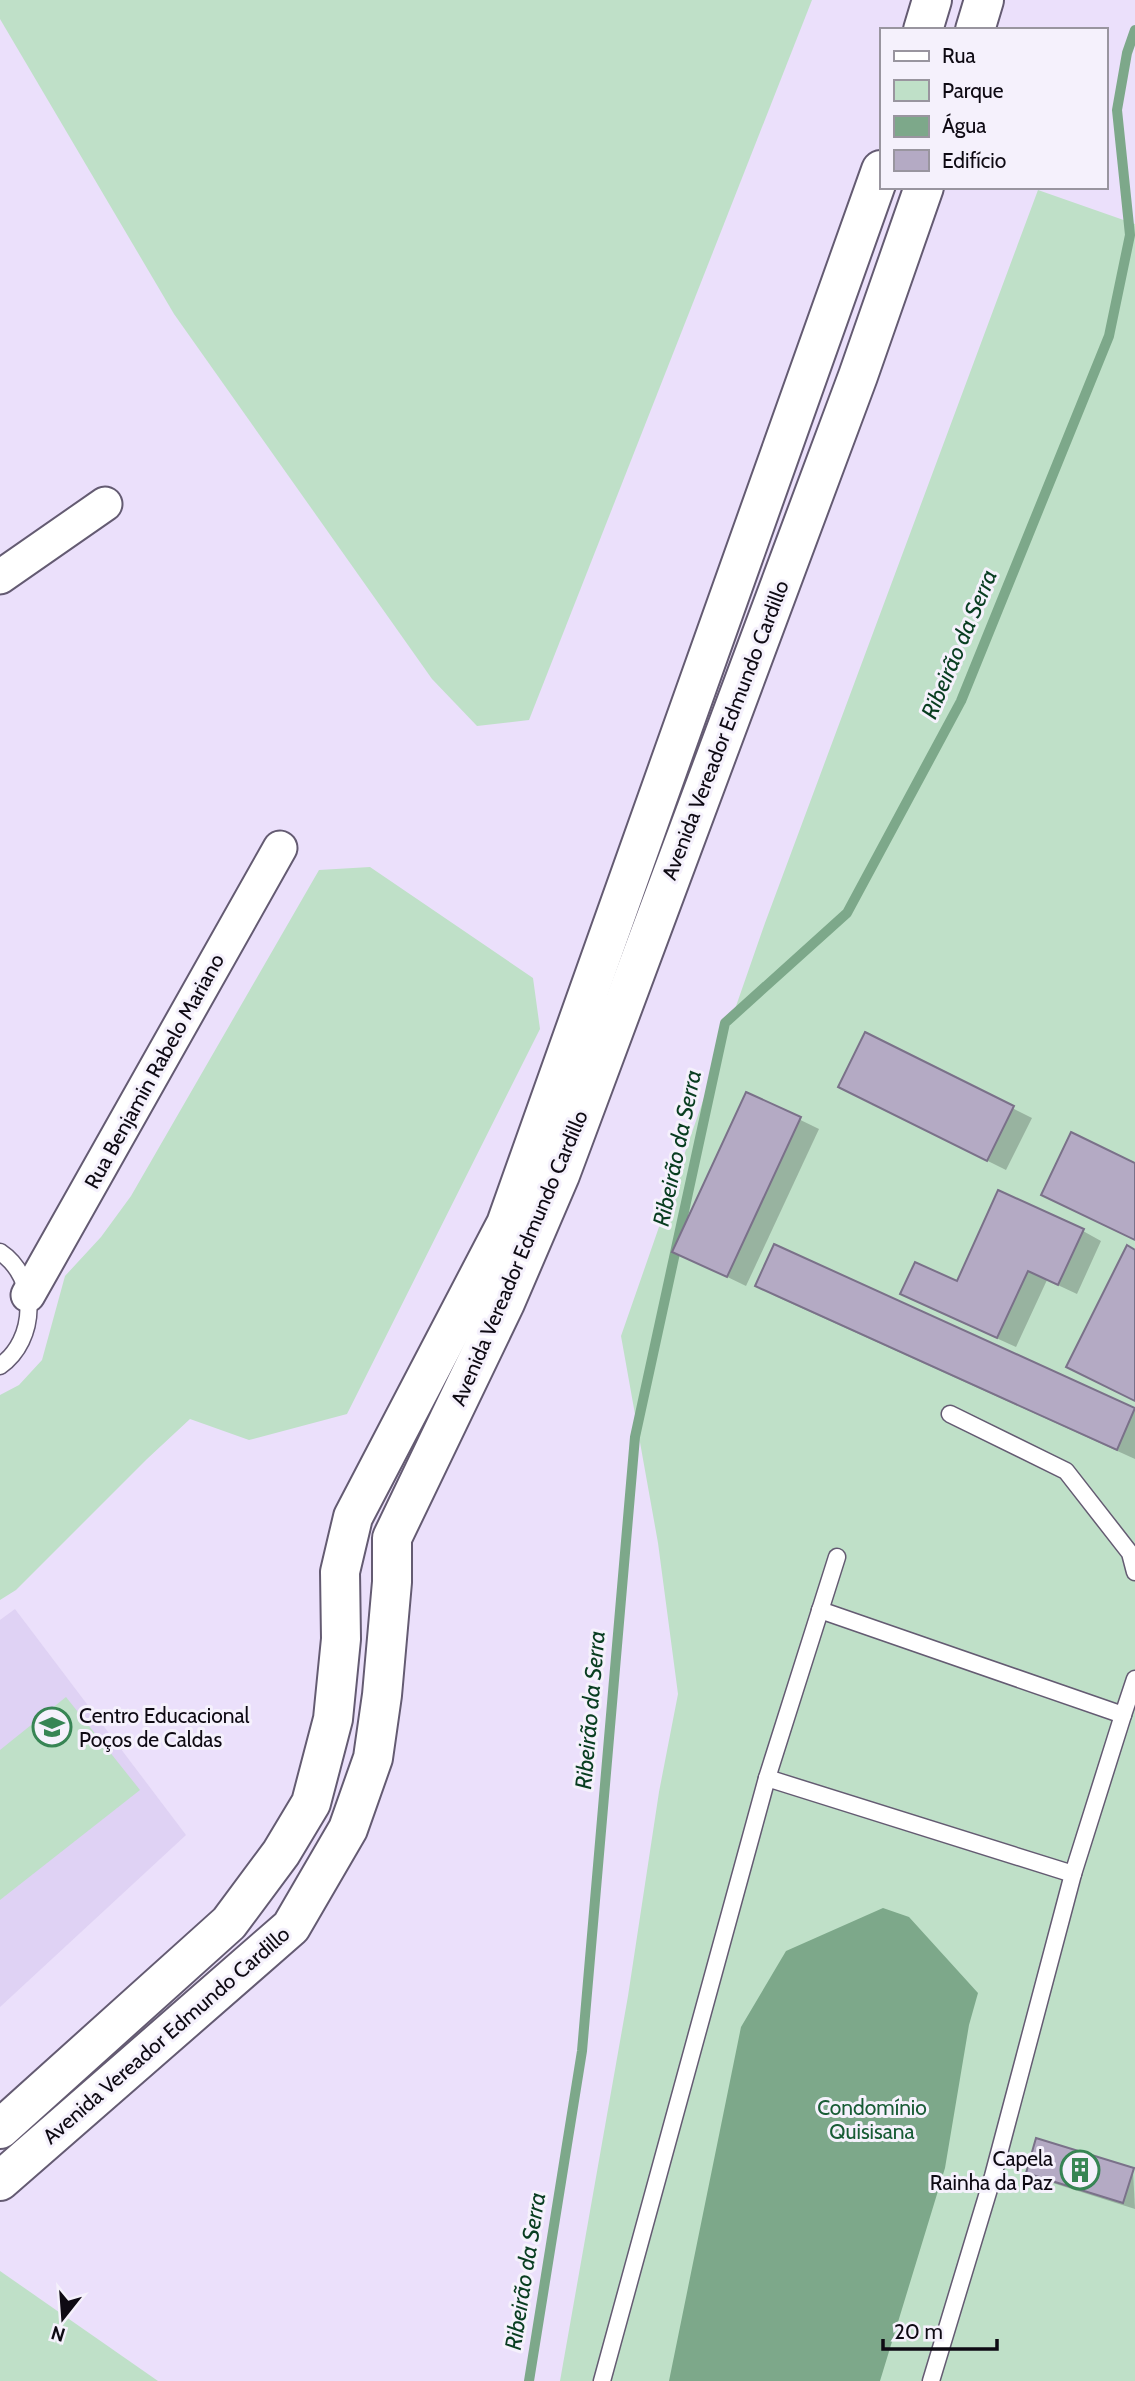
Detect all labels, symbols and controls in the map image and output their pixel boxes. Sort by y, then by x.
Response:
legend [880,28,1107,189]
text: Rua [942,43,976,68]
text: Parque [942,78,1004,103]
text: Água [942,113,986,138]
text: Edifício [942,148,1006,173]
water label: Ribeirão da Serra [915,565,1003,723]
street label: Avenida Vereador Edmundo Cardillo [656,577,794,883]
street label: Rua Benjamin Rabelo Mariano [79,949,230,1193]
water label: Ribeirão da Serra [647,1067,707,1229]
street label: Avenida Vereador Edmundo Cardillo [445,1106,593,1410]
water label: Ribeirão da Serra [569,1629,611,1791]
place label: Centro Educacional Poços de Caldas [79,1703,250,1752]
school or university icon: Centro Educacional Poços de Caldas [31,1706,73,1748]
street label: Avenida Vereador Edmundo Cardillo [38,1921,294,2149]
park label: Condomínio Quisisana [817,2095,927,2144]
place label: Capela Rainha da Paz [930,2146,1053,2195]
building icon: Capela Rainha da Paz [1059,2149,1101,2191]
water label: Ribeirão da Serra [499,2190,551,2352]
north arrow [28,2283,98,2353]
scale bar [883,2308,997,2352]
text: 20 m [894,2319,943,2344]
text: N [48,2321,68,2347]

